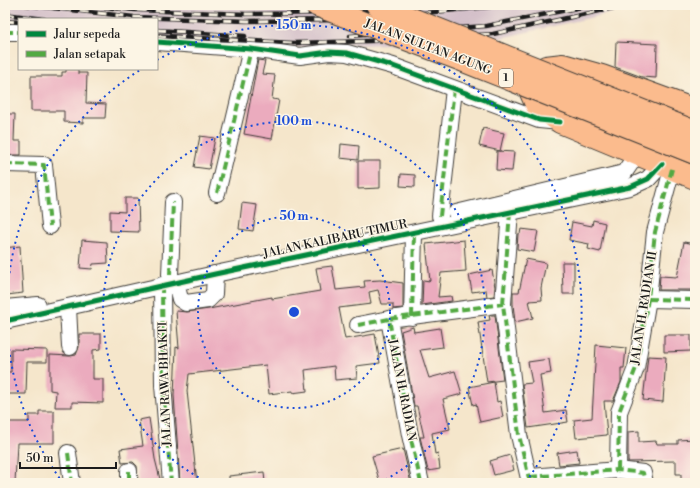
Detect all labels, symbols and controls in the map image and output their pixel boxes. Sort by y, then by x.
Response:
street label: JALAN SULTAN AGUNG [361,15,494,78]
legend [18,18,158,70]
text: 150 m [277,18,311,33]
text: Jalur sepeda [53,27,121,42]
text: Jalan setapak [53,47,126,62]
road number: 1 [499,69,513,87]
text: 100 m [276,114,312,129]
text: 50 m [279,209,309,224]
street label: JALAN KALIBARU TIMUR [261,216,409,262]
street label: JALAN H. RADIAN II [627,250,660,367]
centre of rings [287,305,301,319]
street label: JALAN RAWA BHAKTI [155,321,175,448]
street label: JALAN H. RADIAN [385,337,419,442]
scale bar [20,444,116,470]
text: 50 m [26,451,54,466]

